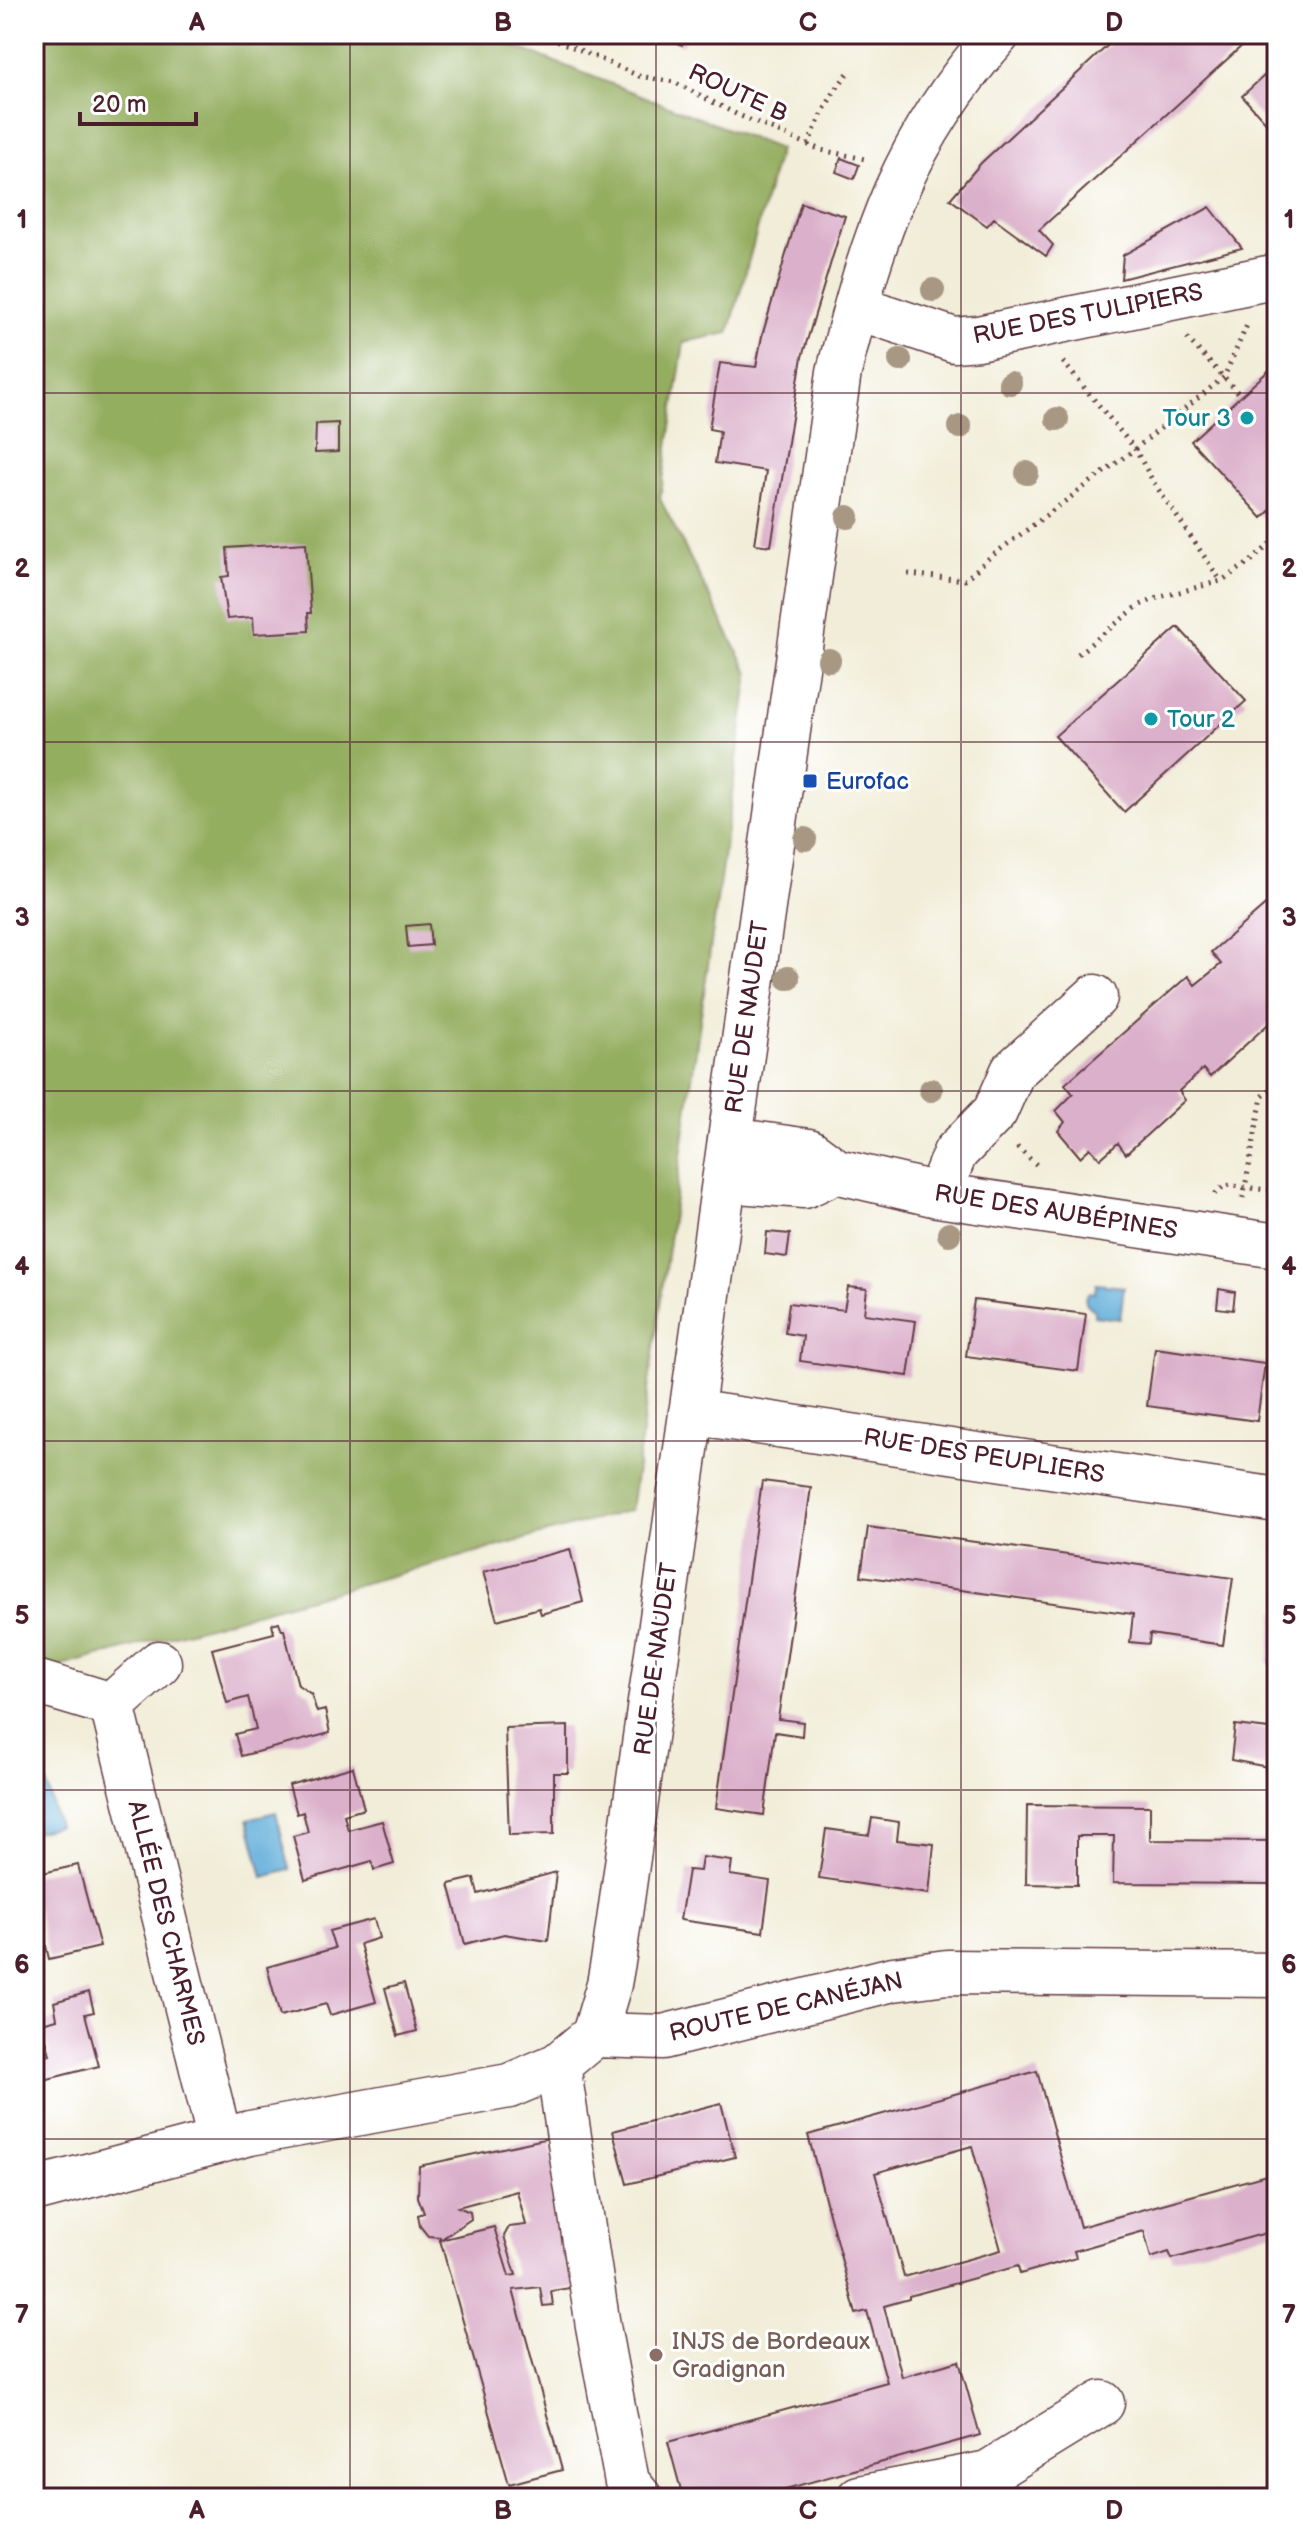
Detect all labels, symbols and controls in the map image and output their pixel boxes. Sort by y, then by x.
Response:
text: A [188,8,205,39]
text: B [494,8,512,39]
text: C [799,8,817,39]
text: D [1105,8,1123,39]
street label: ROUTE B [684,57,792,129]
scale bar [80,76,196,126]
text: 20 m [92,90,147,119]
text: 1 [17,205,27,236]
text: 1 [1284,205,1294,236]
street label: RUE DES TULIPIERS [971,277,1205,351]
place label: Tour 3 [1162,404,1231,433]
marker: Tour 3 [1238,409,1256,427]
text: 2 [14,554,30,585]
text: 2 [1281,554,1297,585]
place label: Tour 2 [1167,705,1235,734]
marker: Tour 2 [1142,710,1160,728]
place label: Eurofac [826,767,909,796]
marker: Eurofac [801,772,819,790]
text: 3 [14,903,30,934]
text: 3 [1281,903,1297,934]
street label: RUE DE NAUDET [719,918,775,1115]
street label: RUE DES AUBÉPINES [932,1177,1180,1246]
text: 4 [14,1252,30,1283]
text: 4 [1281,1252,1297,1283]
street label: RUE DES PEUPLIERS [861,1423,1107,1489]
street label: RUE DE NAUDET [628,1560,684,1757]
text: 5 [14,1601,30,1632]
text: 5 [1281,1601,1297,1632]
street label: ALLÉE DES CHARMES [122,1797,211,2049]
text: 6 [14,1950,30,1981]
text: 6 [1281,1950,1297,1981]
street label: ROUTE DE CANÉJAN [666,1965,906,2048]
text: 7 [15,2300,29,2331]
text: 7 [1282,2300,1296,2331]
place label: INJS de Bordeaux Gradignan [672,2327,870,2384]
marker: INJS de Bordeaux Gradignan [647,2346,665,2364]
text: A [188,2496,205,2527]
text: B [494,2496,512,2527]
text: C [799,2496,817,2527]
text: D [1105,2496,1123,2527]

